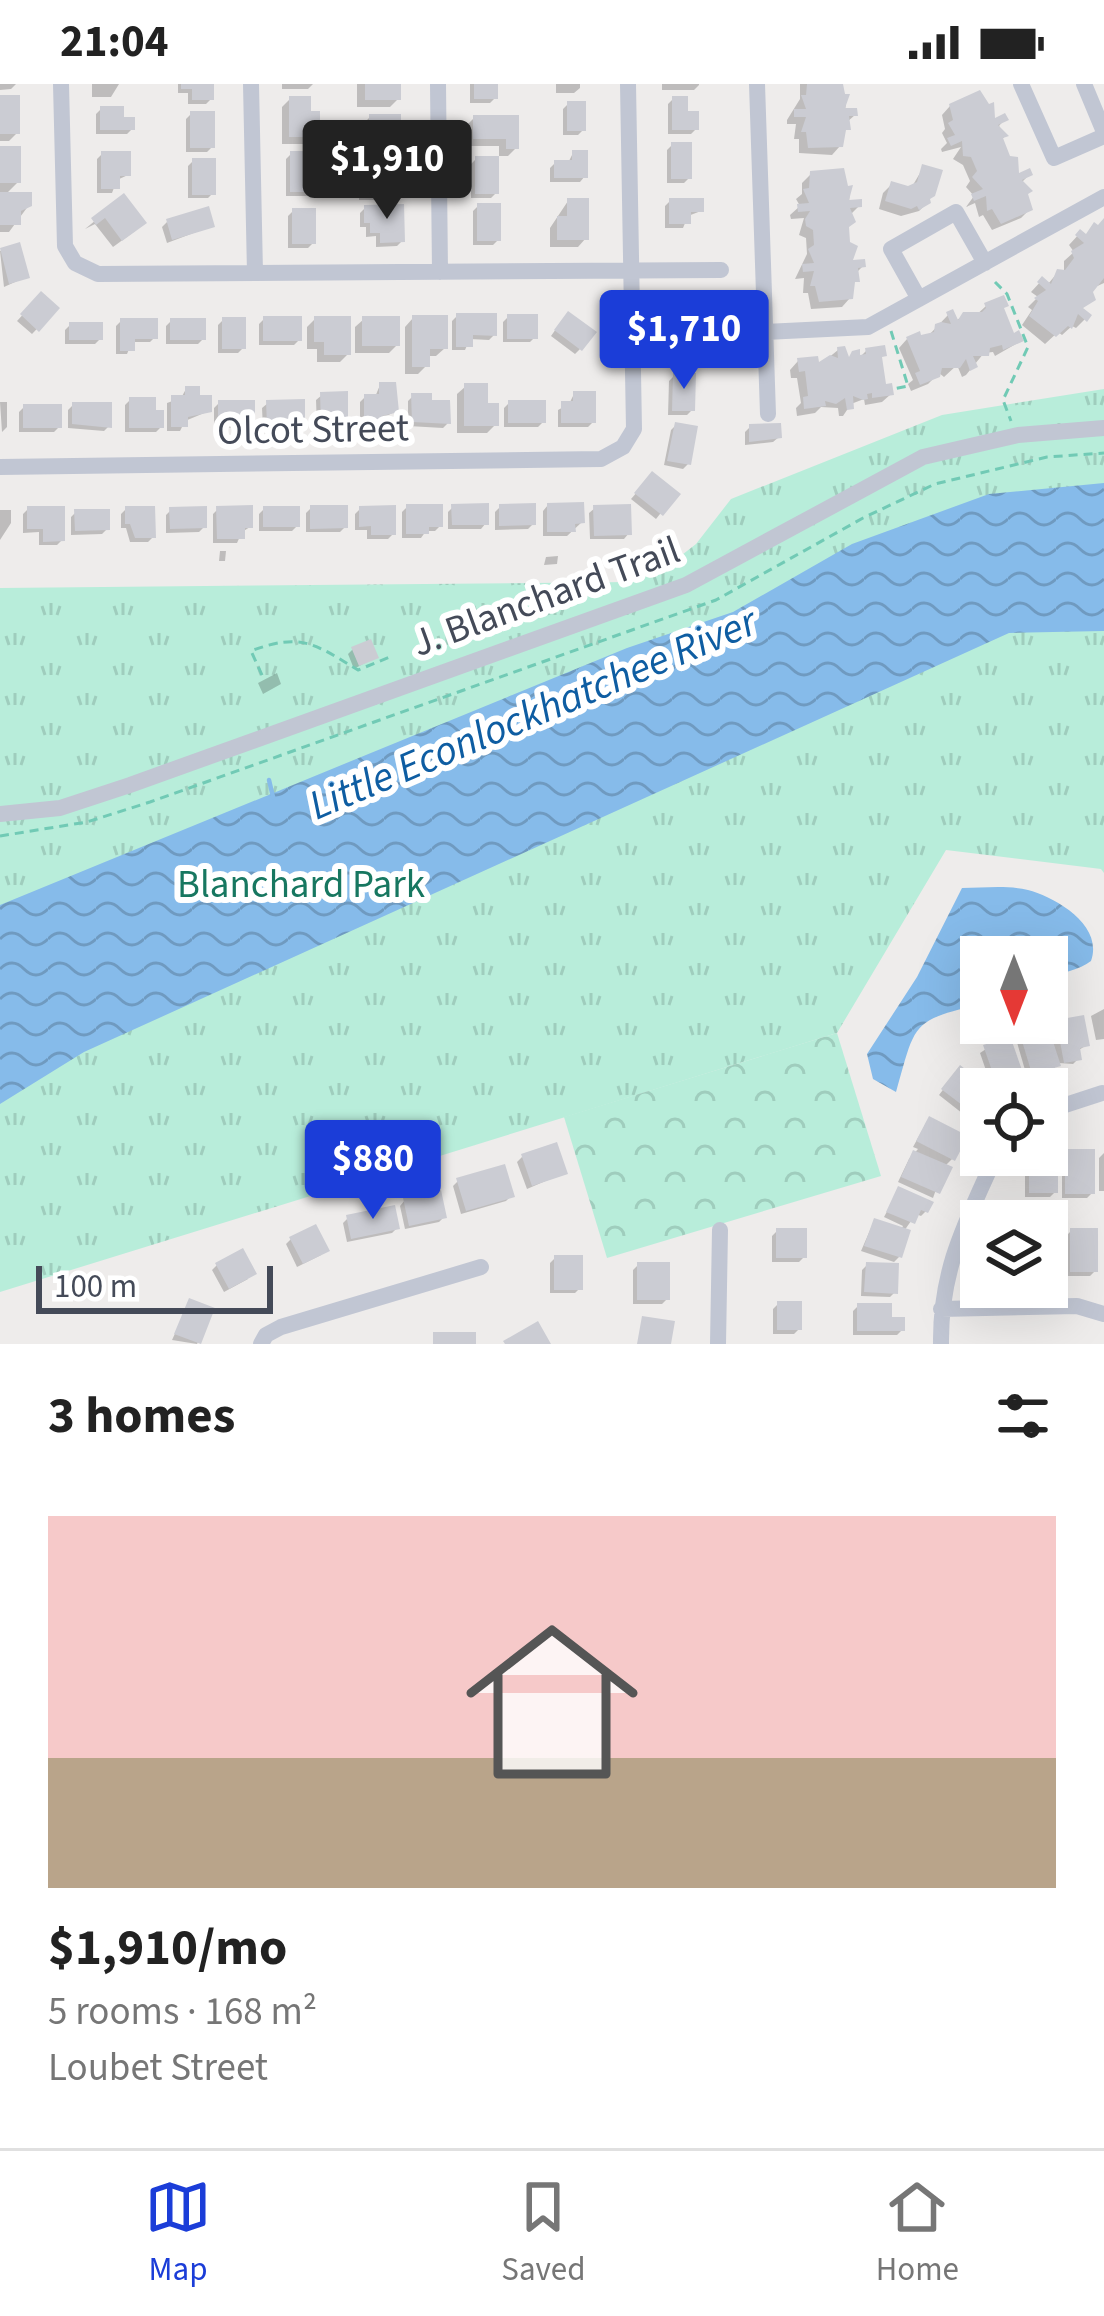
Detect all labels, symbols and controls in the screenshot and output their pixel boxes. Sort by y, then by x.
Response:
text: 21:04 [60,10,169,74]
pin: $1,910 [289,120,485,222]
text: $1,910 [330,131,444,187]
pin: $1,710 [586,290,782,392]
text: $1,710 [627,301,741,357]
street label: Olcot Street [217,400,409,460]
street label: J. Blanchard Trail [404,523,688,671]
water label: Little Econlockhatchee River [300,592,768,836]
park label: Blanchard Park [177,857,425,913]
north arrow [960,936,1068,1044]
map controls [960,936,1068,1308]
button: locate [960,1068,1068,1176]
pin: $880 [302,1120,444,1222]
text: $880 [332,1131,414,1187]
button: layers [960,1200,1068,1308]
scale bar [36,1260,273,1313]
text: 100 m [54,1263,137,1310]
text: 3 homes [48,1380,235,1452]
icon: filters [990,1383,1056,1449]
icon: home [444,1594,660,1810]
text: $1,910/mo [48,1912,287,1984]
text: 5 rooms · 168 m² [48,1984,317,2040]
text: Loubet Street [48,2040,268,2096]
tab: Map [145,2174,211,2293]
tab: Saved [501,2174,586,2293]
tab: Home [876,2174,959,2293]

